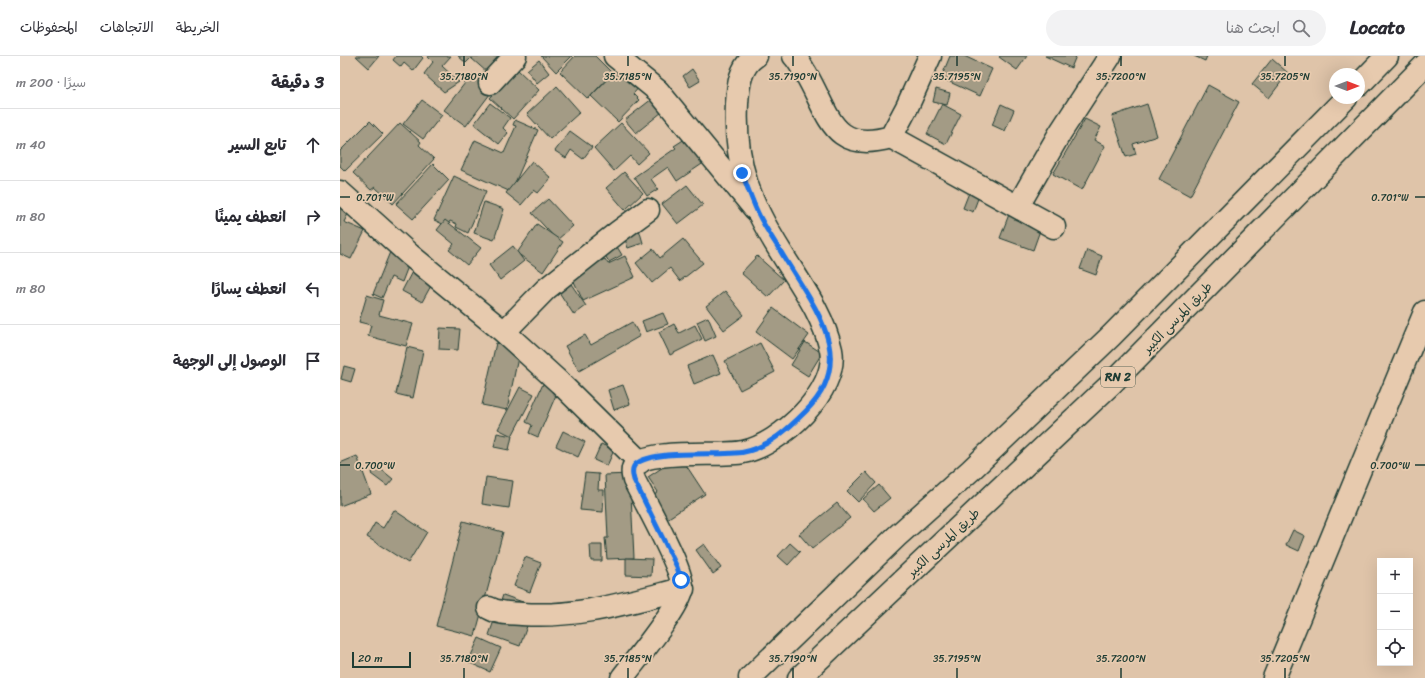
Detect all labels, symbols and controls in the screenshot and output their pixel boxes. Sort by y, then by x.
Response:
search box [1046,10,1326,46]
text: Locato [1350,11,1405,44]
text: المحفوظات [20,15,78,40]
text: الاتجاهات [100,15,154,40]
text: الخريطة [176,15,219,40]
text: ابحث هنا [1226,15,1280,41]
icon: search [1290,17,1312,39]
text: 3 دقيقة [271,67,324,97]
text: 35.7180°N [440,68,488,86]
text: 35.7185°N [604,68,652,86]
text: 35.7190°N [769,68,817,86]
text: 35.7195°N [933,68,981,86]
text: 35.7200°N [1096,68,1146,86]
text: 35.7205°N [1260,68,1310,86]
north arrow [1329,68,1365,104]
text: سيرًا · 200 m [16,71,86,94]
text: تابع السير [229,132,286,158]
text: 40 m [16,133,46,156]
icon: ahead [302,134,324,156]
route end [733,164,751,182]
text: 0.701°W [356,189,394,207]
text: 0.701°W [1371,189,1409,207]
text: انعطف يمينًا [215,204,286,230]
text: 80 m [16,205,45,228]
icon: right [302,206,324,228]
text: انعطف يسارًا [211,276,286,302]
street label: طريق المرسى الكبير [1136,276,1218,360]
text: 80 m [16,277,45,300]
icon: left [302,278,324,300]
text: الوصول إلى الوجهة [173,348,286,374]
icon: arrive [302,350,324,372]
road number: RN 2 [1101,367,1135,387]
text: 0.700°W [355,457,395,475]
text: 0.700°W [1370,457,1410,475]
street label: طريق المرسى الكبير [901,502,985,583]
map controls [1377,558,1413,666]
button: + [1377,558,1413,594]
route start [672,571,690,589]
button: − [1377,594,1413,630]
button: locate [1377,630,1413,666]
text: 20 m [358,649,383,668]
scale bar [352,650,411,669]
text: 35.7180°N [440,650,488,668]
text: 35.7185°N [604,650,652,668]
text: 35.7190°N [769,650,817,668]
text: 35.7195°N [933,650,981,668]
text: 35.7200°N [1096,650,1146,668]
text: 35.7205°N [1260,650,1310,668]

